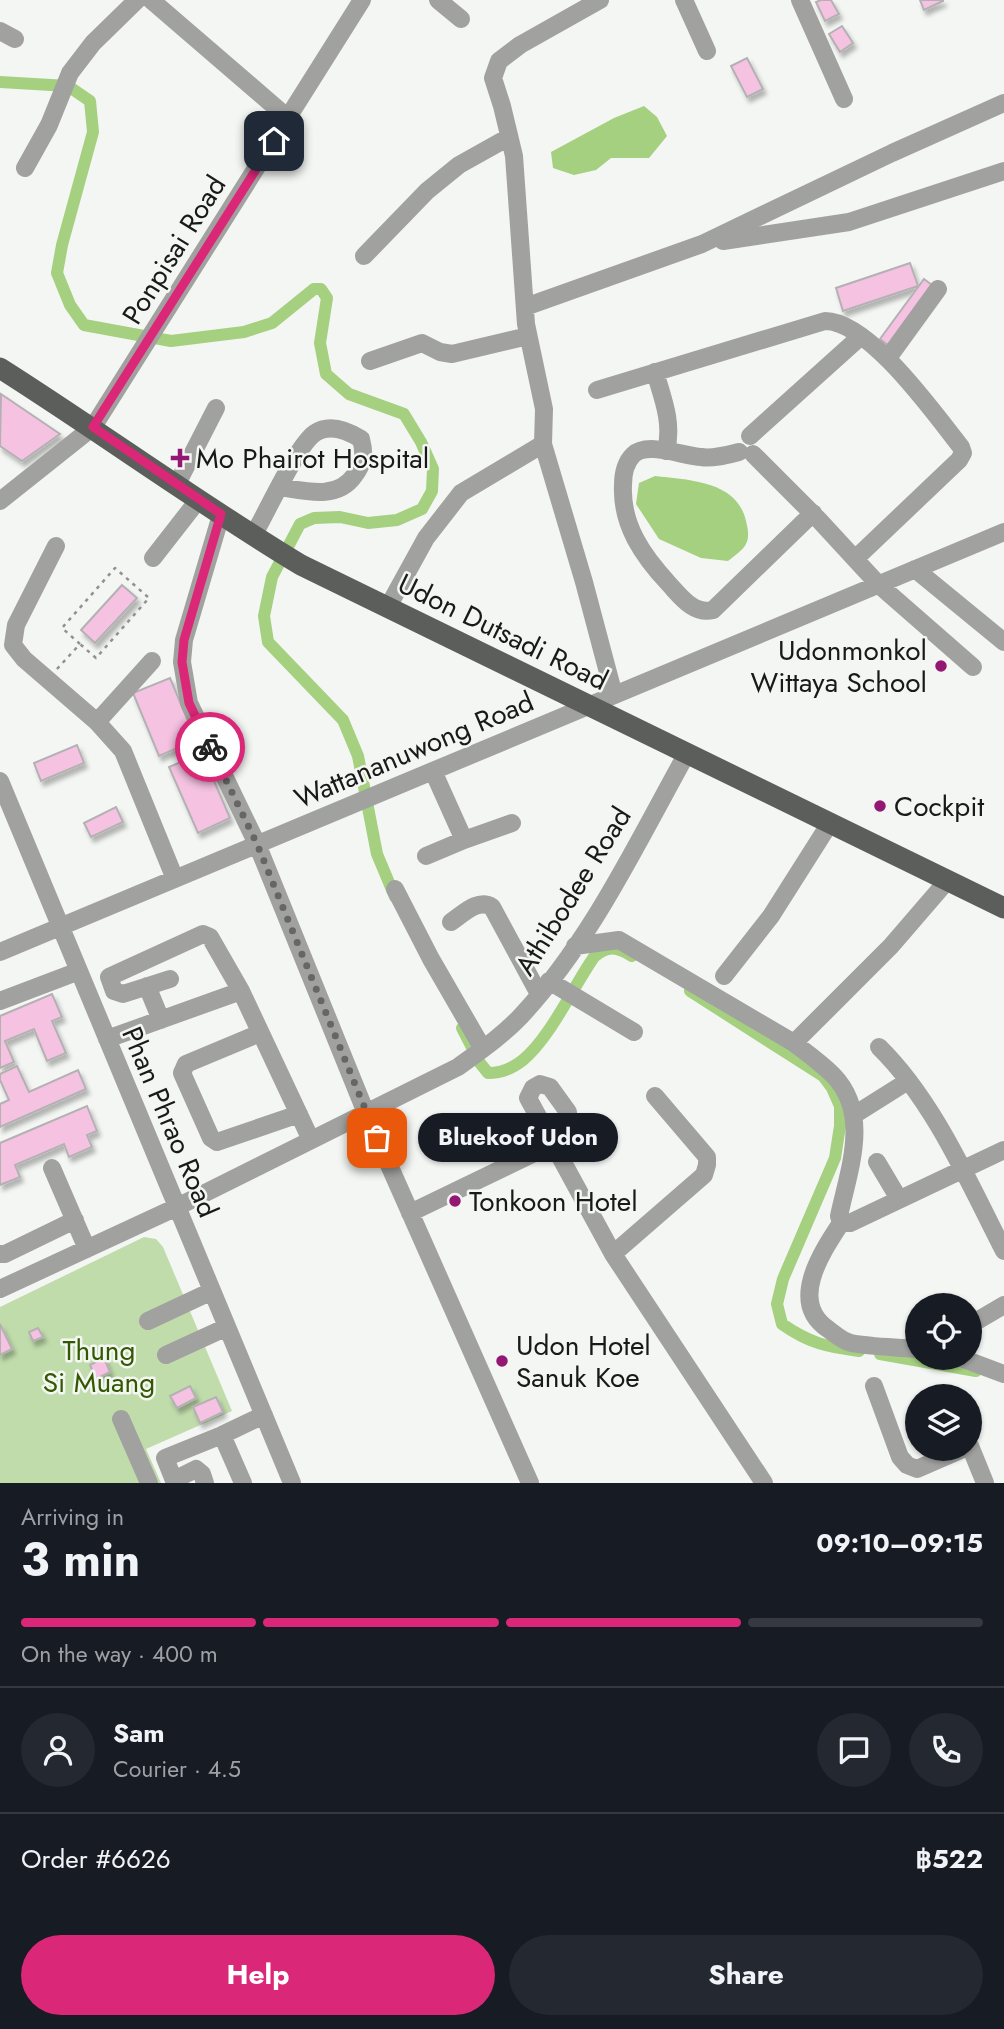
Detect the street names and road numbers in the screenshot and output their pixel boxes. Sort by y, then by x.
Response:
street label: Ponpisai Road [112,168,236,332]
street label: Udon Dutsadi Road [391,563,615,701]
street label: Wattananuwong Road [288,681,540,819]
street label: Athibodee Road [505,799,641,983]
street label: Phan Phrao Road [111,1020,229,1224]

